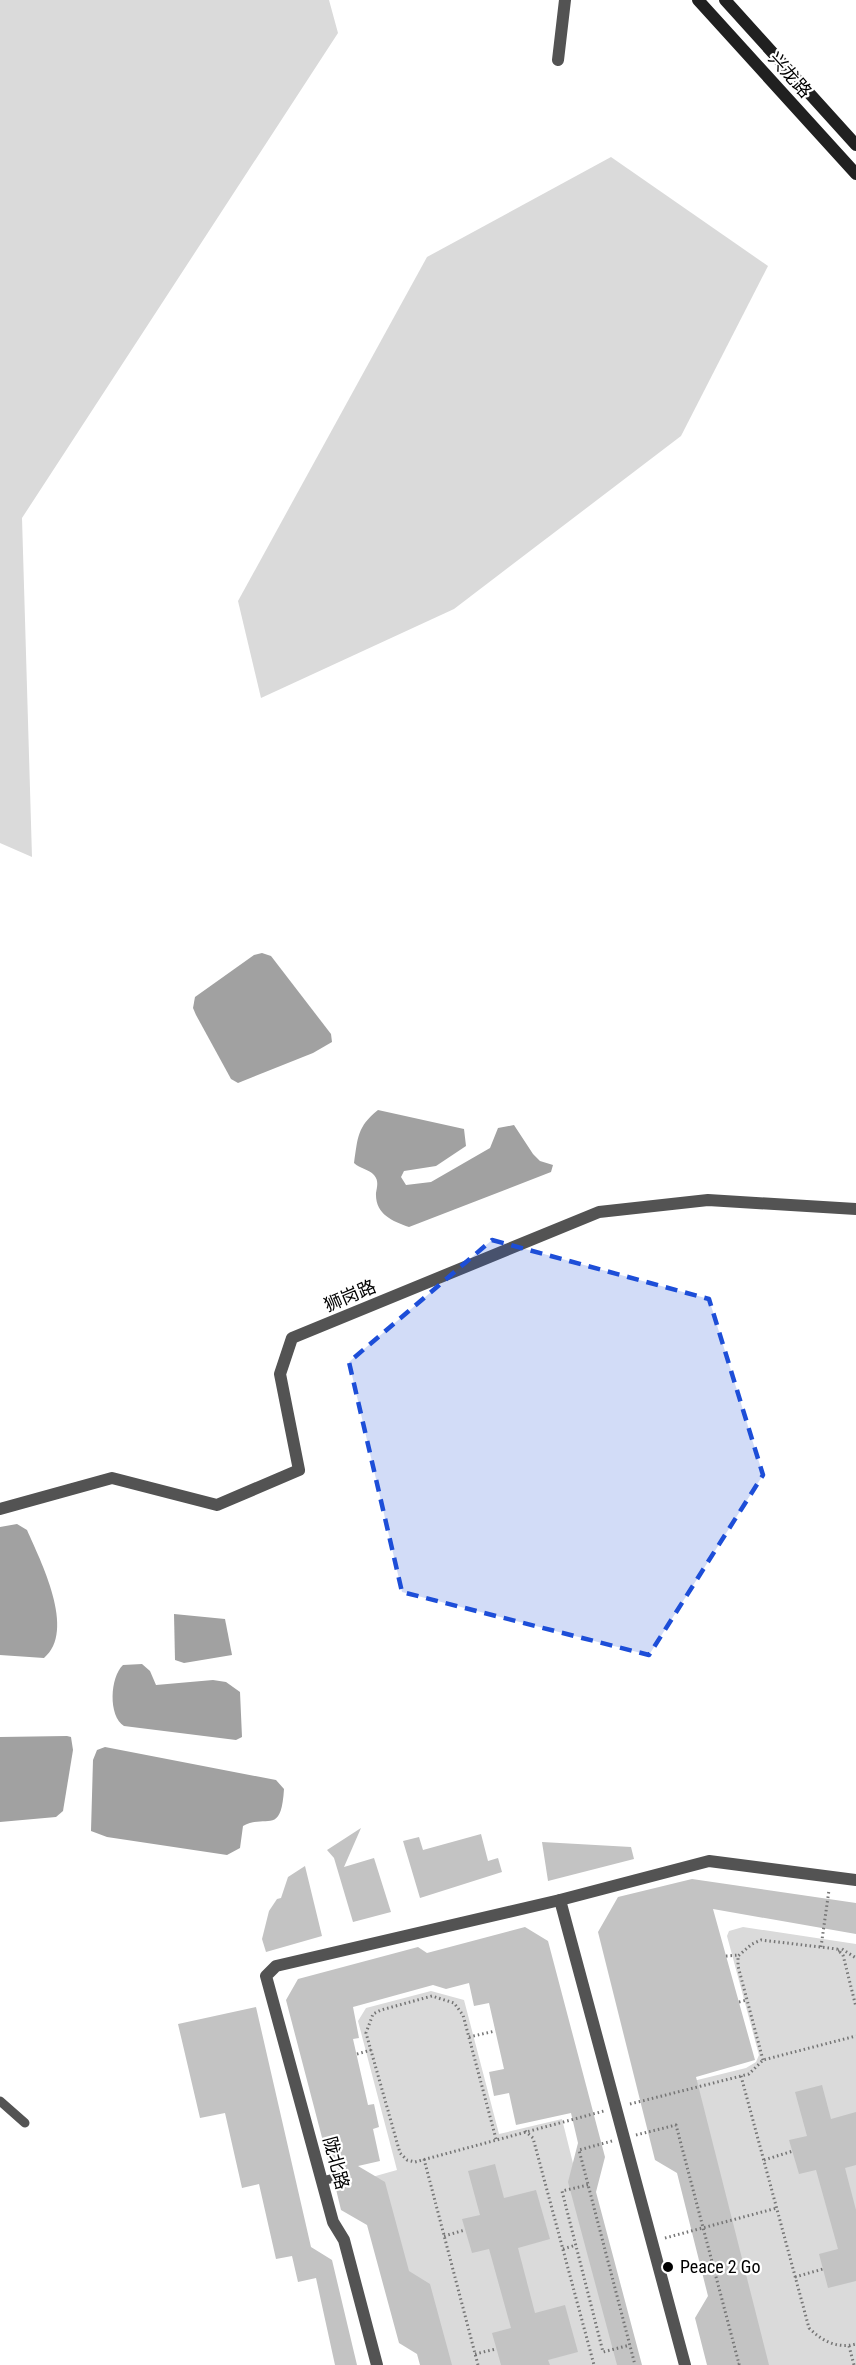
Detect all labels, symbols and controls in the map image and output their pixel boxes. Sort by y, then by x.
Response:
street label: 兴龙路 [765,48,816,102]
street label: 狮岗路 [321,1275,379,1316]
street label: 陇北路 [319,2134,354,2192]
place label: Peace 2 Go [680,2256,761,2277]
marker: Peace 2 Go [661,2260,675,2274]

